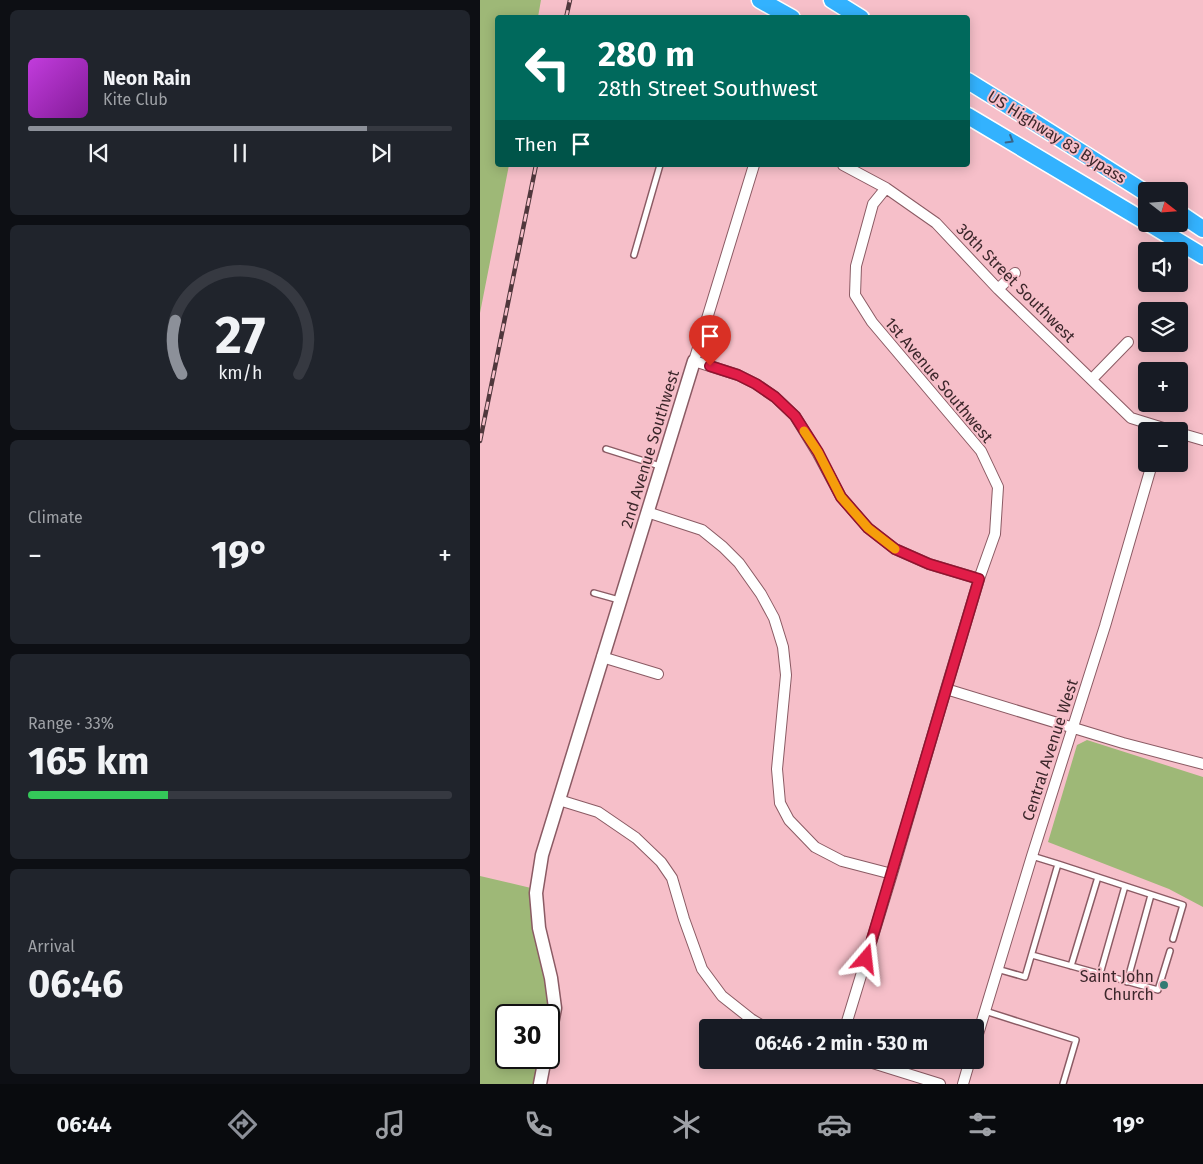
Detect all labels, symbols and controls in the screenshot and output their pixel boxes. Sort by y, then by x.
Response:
text: 280 m [598,33,695,75]
icon: left [515,35,580,100]
text: Neon Rain [103,67,191,90]
text: 28th Street Southwest [598,75,818,102]
street label: US Highway 83 Bypass [984,87,1130,187]
text: Kite Club [103,90,168,109]
icon: arrive [567,130,595,158]
text: Then [515,133,557,156]
one-way arrow [1004,134,1013,144]
icon: previous [85,139,113,167]
icon: pause [226,139,254,167]
icon: next [367,139,395,167]
north arrow [1138,182,1188,232]
map controls [1138,182,1188,472]
street label: 30th Street Southwest [953,220,1079,346]
button: sound [1138,242,1188,292]
button: layers [1138,302,1188,352]
text: 27 [215,304,265,367]
street label: 1st Avenue Southwest [881,313,997,447]
pin [689,315,731,366]
icon: arrive [696,322,724,350]
text: km/h [218,362,262,384]
button: + [1138,362,1188,412]
street label: 2nd Avenue Southwest [617,367,683,530]
button: − [1138,422,1188,472]
text: Climate [28,508,83,527]
text: 19° [211,532,269,578]
text: − [28,539,42,572]
text: + [438,539,452,572]
street label: Central Avenue West [1018,676,1082,823]
text: Range · 33% [28,714,114,733]
text: 165 km [28,738,149,784]
position arrow [839,932,891,984]
text: Arrival [28,937,75,956]
text: 06:46 [28,961,124,1007]
place label: Saint John Church [1080,967,1154,1004]
marker: Saint John Church [1158,979,1170,991]
speed limit sign: 30 [495,1004,560,1069]
text: 06:46 · 2 min · 530 m [755,1032,928,1055]
icon: directions [225,1107,260,1142]
icon: music [373,1107,408,1142]
icon: phone [521,1107,556,1142]
icon: climate [669,1107,704,1142]
icon: car [817,1107,852,1142]
icon: filters [965,1107,1000,1142]
text: 06:44 [56,1111,112,1138]
text: 19° [1112,1111,1146,1138]

